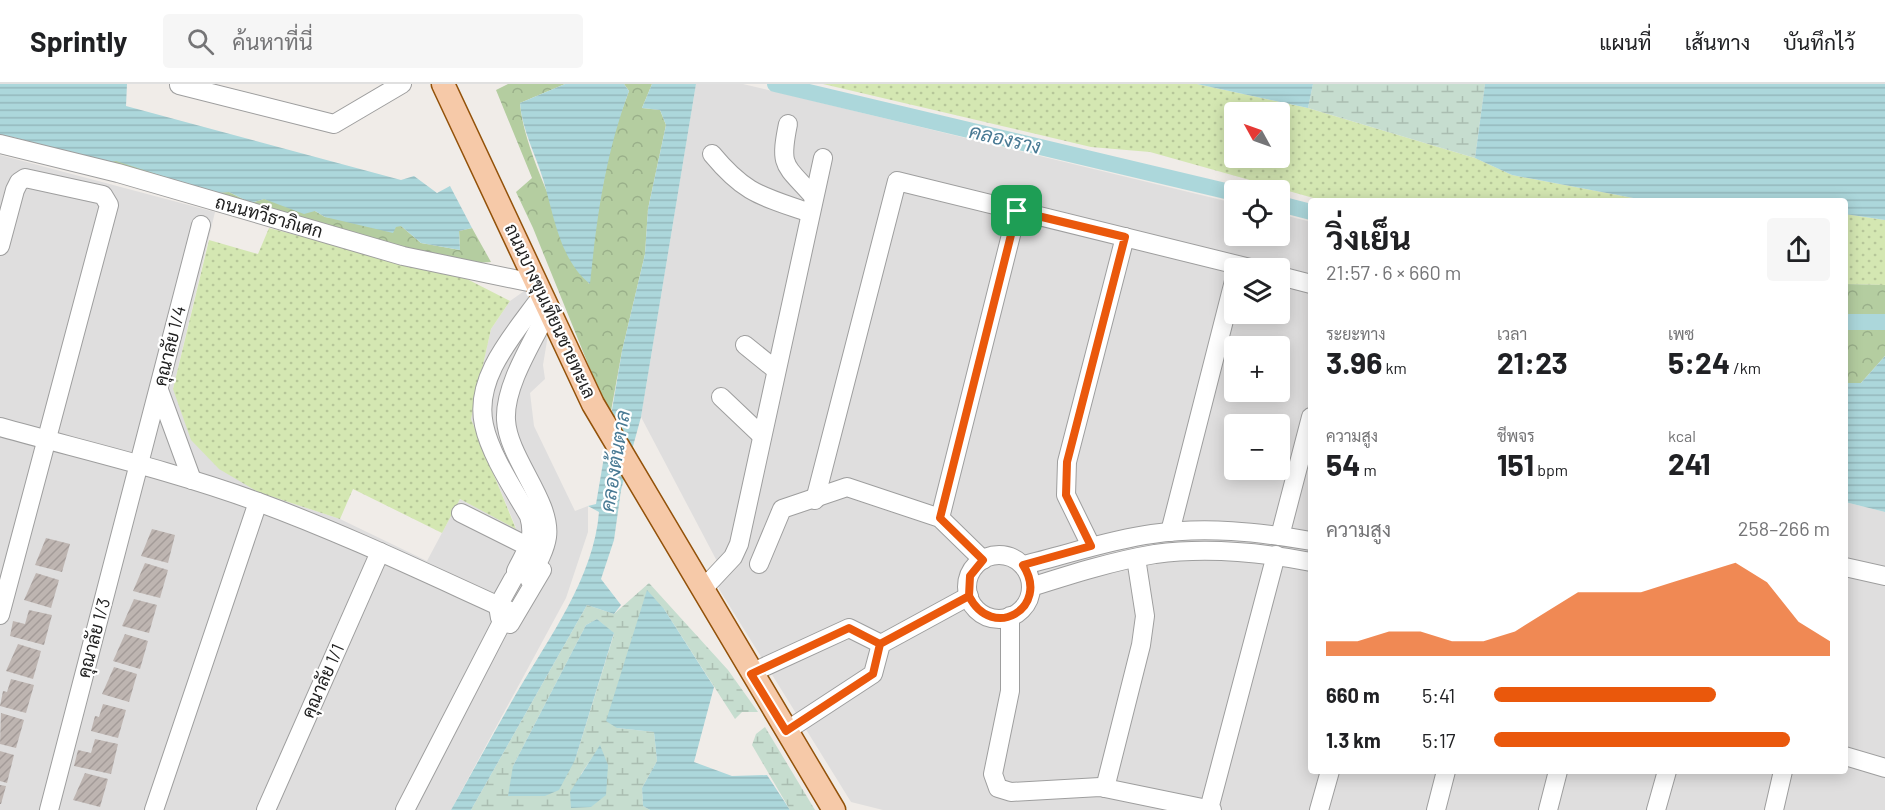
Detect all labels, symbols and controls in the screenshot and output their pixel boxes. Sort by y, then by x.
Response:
search box [163,14,583,68]
text: Sprintly [30,24,127,58]
icon: search [184,25,217,58]
text: ค้นหาที่นี่ [232,28,313,54]
text: แผนที่ [1599,29,1652,54]
text: เส้นทาง [1685,29,1750,54]
text: บันทึกไว้ [1783,29,1855,54]
north arrow [1224,102,1290,168]
map controls [1224,102,1290,480]
water label: คลองราง [967,118,1043,158]
button: locate [1224,180,1290,246]
pin [991,185,1042,236]
street label: ถนนทวีธาภิเศก [213,189,326,242]
icon: arrive [1000,194,1033,227]
text: วิ่งเย็น [1326,217,1411,257]
button: share [1767,218,1830,281]
street label: ถนนบางขุนเทียนชายทะเล [499,219,602,402]
button: layers [1224,258,1290,324]
text: 21:57 · 6 × 660 m [1326,260,1461,284]
street label: คุณาลัย 1/4 [148,303,192,389]
text: ระยะทาง [1326,324,1386,343]
text: เวลา [1497,324,1527,343]
text: เพซ [1668,324,1694,343]
button: + [1224,336,1290,402]
text: 3.96 [1326,344,1382,380]
text: 21:23 [1497,344,1568,380]
text: 5:24 [1668,344,1730,380]
text: km [1382,358,1407,377]
text: /km [1730,358,1761,377]
water label: คลองต้นตาล [594,408,634,513]
button: − [1224,414,1290,480]
text: ความสูง [1326,426,1378,445]
text: ชีพจร [1497,426,1535,445]
text: kcal [1668,426,1696,445]
text: 241 [1668,445,1711,481]
text: 54 [1326,446,1360,482]
text: 151 [1497,446,1534,482]
text: m [1360,460,1377,479]
text: bpm [1534,460,1568,479]
text: 258–266 m [1738,516,1830,540]
text: ความสูง [1326,517,1391,541]
street label: คุณาลัย 1/3 [72,595,116,681]
street label: คุณาลัย 1/1 [296,640,350,722]
text: 660 m [1326,683,1380,707]
text: 5:41 [1422,683,1455,707]
text: 1.3 km [1326,728,1381,752]
text: 5:17 [1422,728,1456,752]

